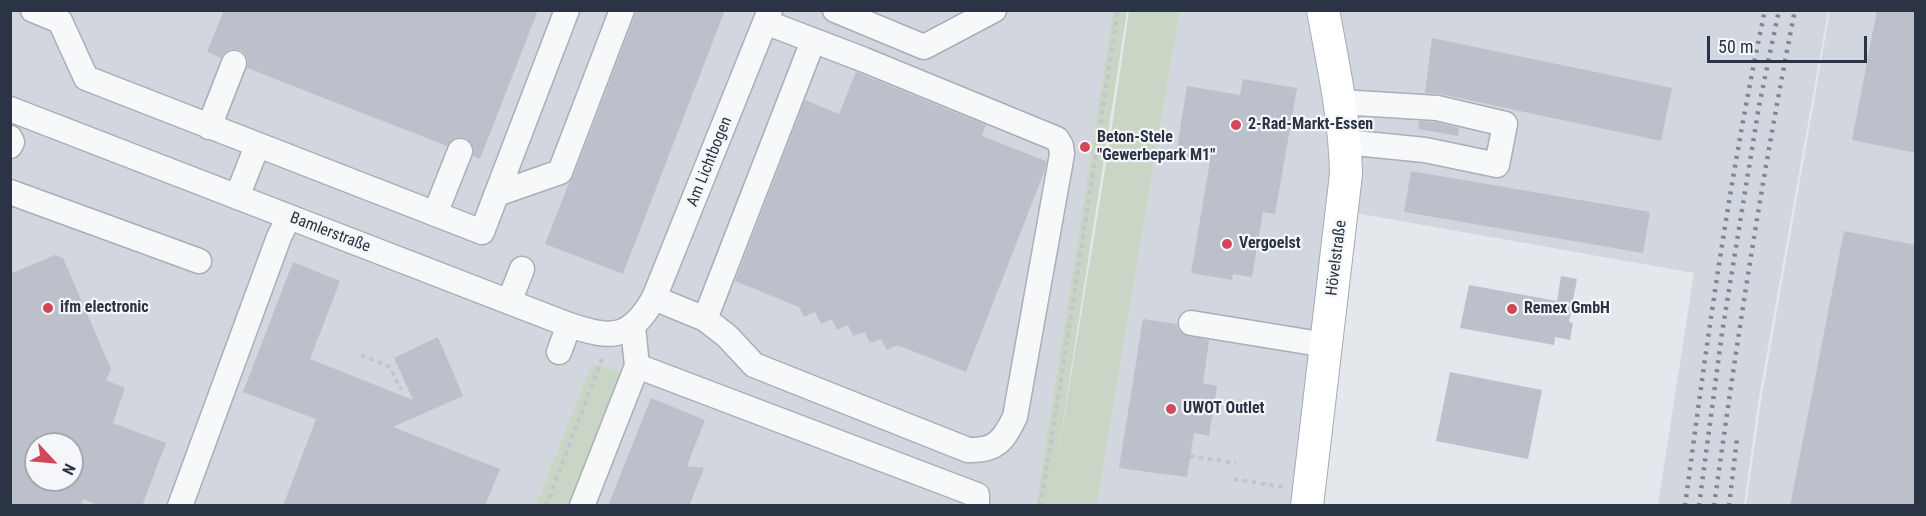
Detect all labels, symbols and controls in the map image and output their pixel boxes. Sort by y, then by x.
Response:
scale bar [1710,24,1870,62]
text: 50 m [1718,36,1753,57]
street label: Am Lichtbogen [683,114,737,210]
place label: 2-Rad-Markt-Essen [1248,115,1373,135]
marker: 2-Rad-Markt-Essen [1229,118,1243,132]
place label: Beton-Stele "Gewerbepark M1" [1097,128,1215,166]
marker: Beton-Stele "Gewerbepark M1" [1078,140,1092,154]
street label: Bamlerstraße [287,209,373,257]
street label: Hövelstraße [1323,219,1351,297]
place label: Vergoelst [1239,234,1301,254]
marker: Vergoelst [1220,237,1234,251]
place label: ifm electronic [60,298,149,318]
place label: Remex GmbH [1524,299,1610,319]
marker: ifm electronic [41,301,55,315]
marker: Remex GmbH [1505,302,1519,316]
place label: UWOT Outlet [1183,399,1265,419]
marker: UWOT Outlet [1164,402,1178,416]
north arrow [24,432,84,492]
text: N [58,461,80,478]

